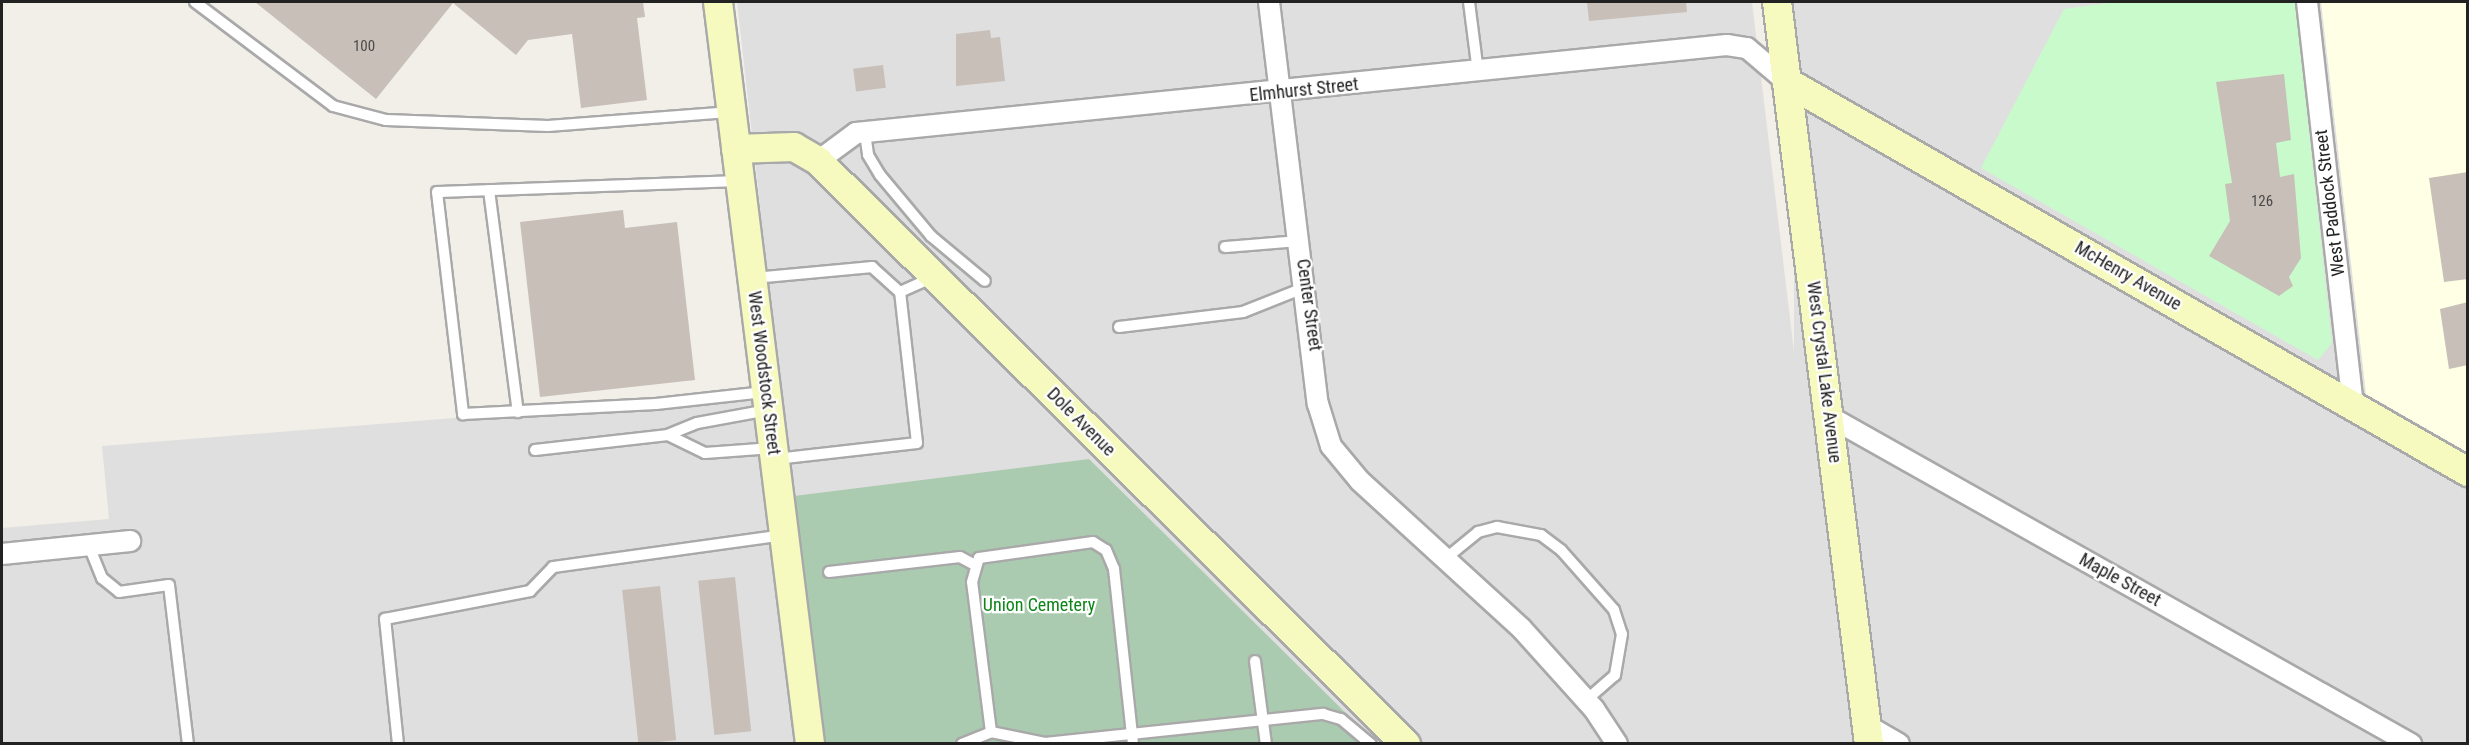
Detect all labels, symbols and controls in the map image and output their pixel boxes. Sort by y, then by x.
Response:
house number: 100 [353,38,375,56]
street label: Elmhurst Street [1248,74,1360,106]
street label: West Paddock Street [2310,128,2350,278]
house number: 126 [2251,193,2273,211]
street label: McHenry Avenue [2071,237,2185,315]
street label: Center Street [1292,257,1326,353]
street label: West Crystal Lake Avenue [1802,280,1846,464]
street label: West Woodstock Street [743,290,785,456]
street label: Dole Avenue [1042,383,1120,461]
street label: Maple Street [2075,549,2165,611]
park label: Union Cemetery [983,594,1095,616]

